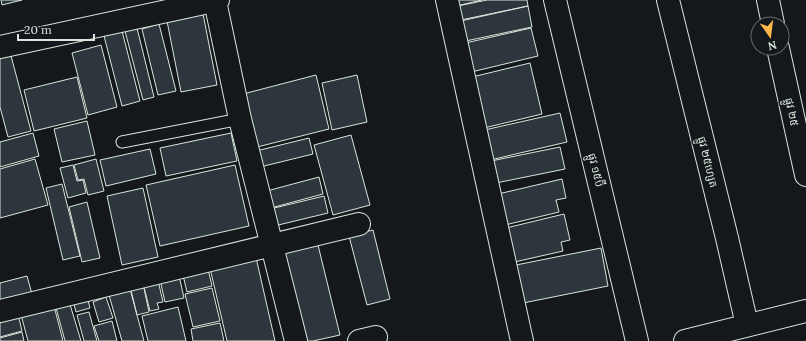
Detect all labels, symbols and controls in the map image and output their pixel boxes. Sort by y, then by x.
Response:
scale bar [18,16,94,42]
north arrow [750,16,790,56]
text: 20 m [24,22,52,37]
text: N [766,38,778,54]
street label: ផ្លូវ ២៥ [779,96,802,128]
street label: ផ្លូវ ២៥ហ្សេត [692,135,721,190]
street label: ផ្លូវ ១៥ប៊ី [582,151,608,189]

